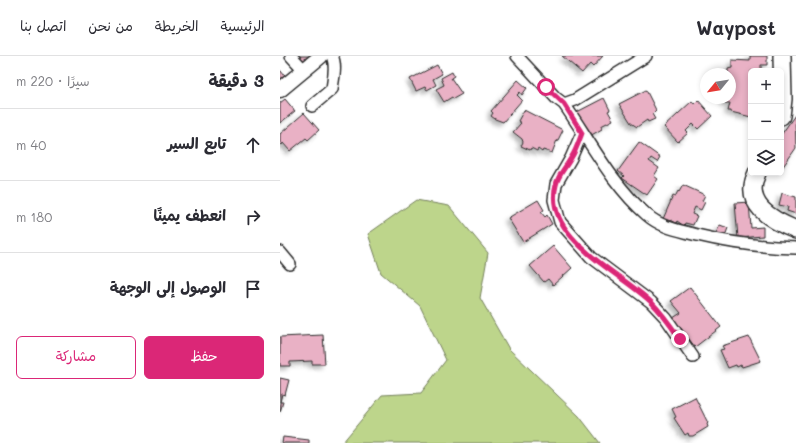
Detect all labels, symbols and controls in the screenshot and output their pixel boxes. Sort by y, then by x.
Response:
text: Waypost [696,15,776,40]
text: اتصل بنا [20,16,66,35]
text: من نحن [88,16,133,35]
text: الخريطة [155,16,199,35]
text: الرئيسية [221,16,264,35]
north arrow [700,68,736,104]
map controls [748,68,784,176]
button: + [748,68,784,104]
text: 3 دقيقة [208,69,264,91]
text: سيرًا · 220 m [16,72,90,89]
route start [537,78,555,96]
button: − [748,104,784,140]
text: تابع السير [167,133,226,153]
icon: ahead [242,134,264,156]
text: 40 m [16,136,46,153]
button: layers [748,140,784,176]
text: انعطف يمينًا [154,205,226,225]
icon: right [242,206,264,228]
text: 180 m [16,208,52,225]
text: الوصول إلى الوجهة [110,277,226,297]
icon: arrive [242,278,264,300]
route end [671,330,689,348]
button: مشاركة [16,336,136,379]
button: حفظ [144,336,264,379]

